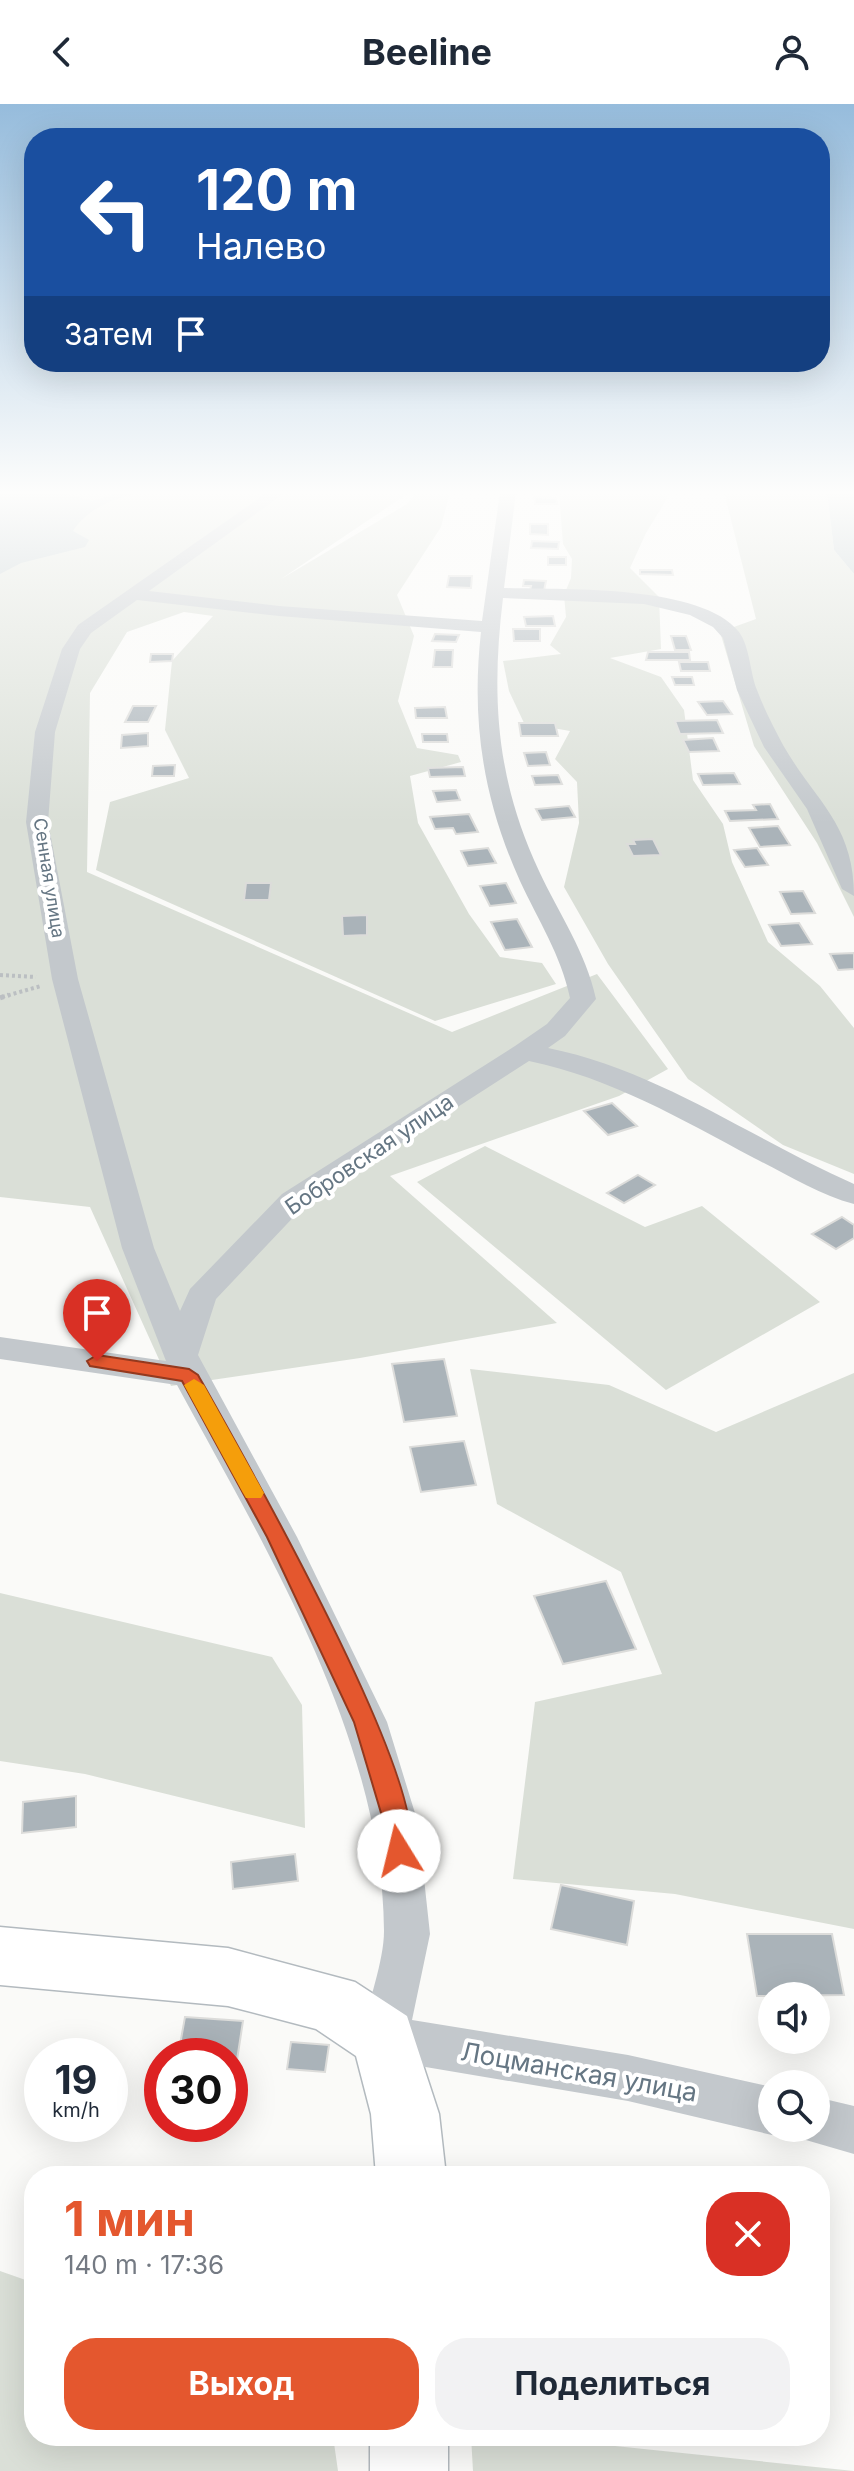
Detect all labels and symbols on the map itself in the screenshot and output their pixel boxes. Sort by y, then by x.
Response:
street label: Сенная улица [30,816,69,939]
street label: Бобровская улица [280,1088,458,1220]
pin [63,1279,131,1361]
position arrow [357,1809,441,1893]
street label: Лоцманская улица [458,2035,700,2108]
speed limit sign: 30 [144,2038,248,2142]

